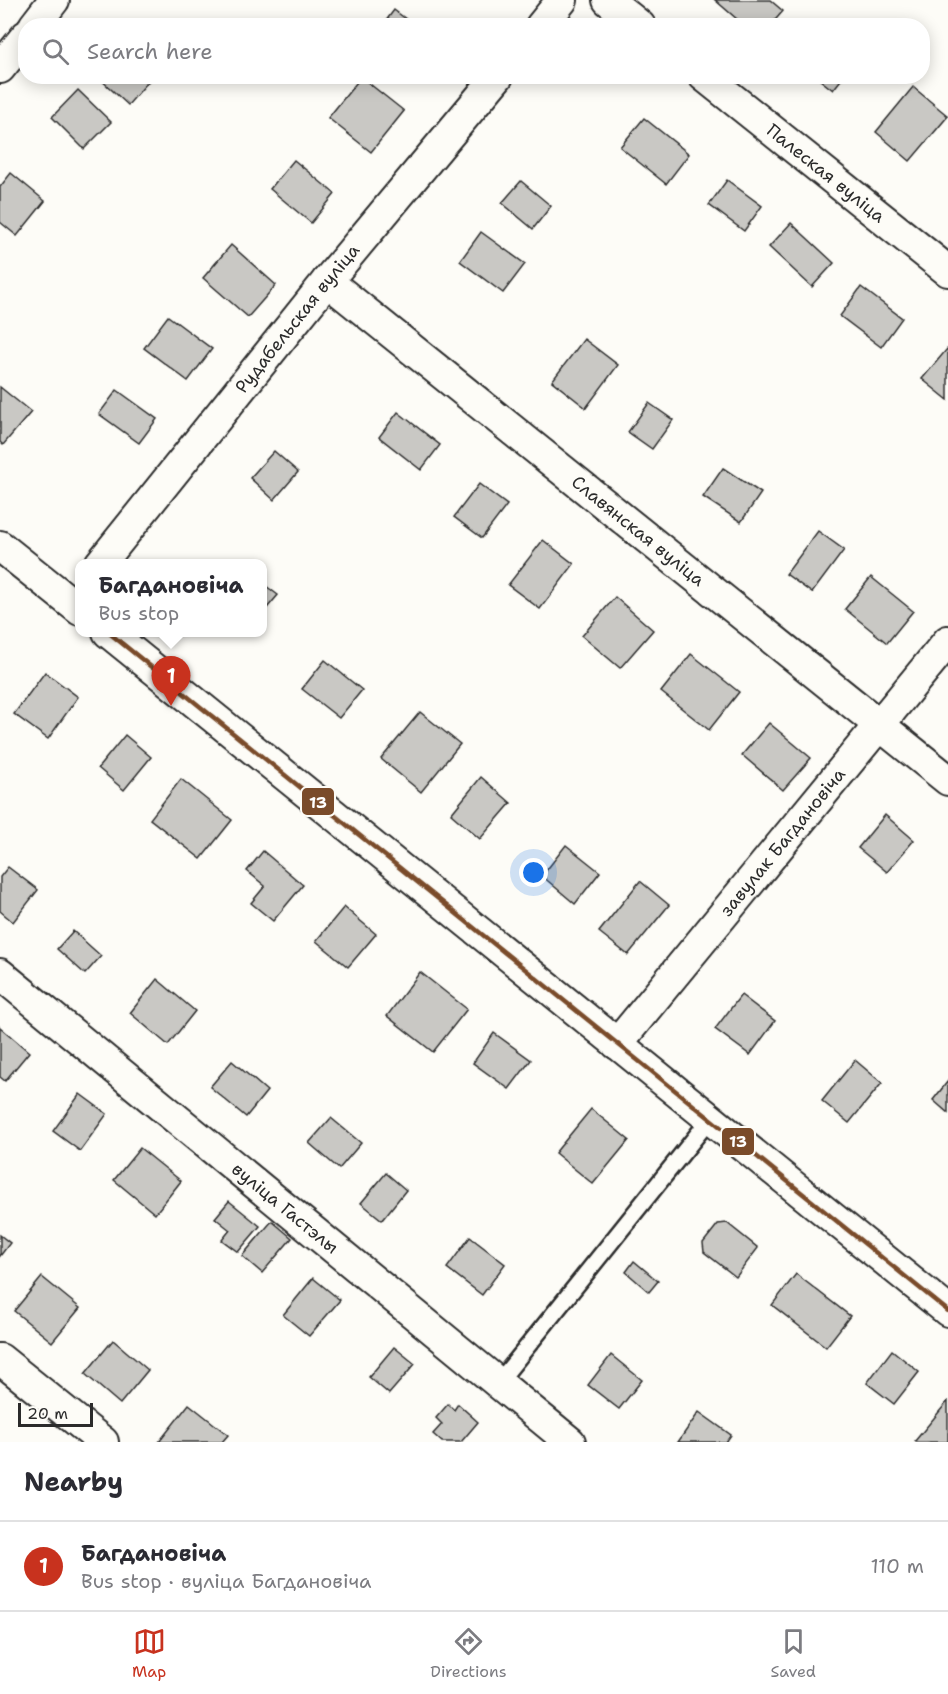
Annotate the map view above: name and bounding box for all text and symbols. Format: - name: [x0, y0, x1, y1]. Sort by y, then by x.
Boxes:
- search box: [18, 18, 930, 84]
- icon: search: [39, 35, 72, 68]
- text: Search here: [87, 37, 213, 66]
- street label: Палеская вуліца: [761, 119, 890, 228]
- street label: Рудабельская вуліца: [230, 239, 365, 398]
- street label: Славянская вуліца: [566, 470, 710, 592]
- popup: [75, 559, 267, 637]
- text: Багдановіча: [98, 571, 244, 600]
- text: Bus stop: [98, 600, 179, 626]
- pin: 1: [152, 656, 190, 706]
- street label: завулак Багдановіча: [715, 763, 851, 922]
- line badge: 13: [301, 787, 335, 816]
- text: 13: [309, 792, 327, 813]
- your location: [519, 858, 548, 887]
- line badge: 13: [721, 1127, 755, 1156]
- text: 13: [729, 1131, 747, 1152]
- street label: вуліца Гастэлы: [227, 1157, 344, 1259]
- scale bar: [18, 1400, 93, 1428]
- text: 20 m: [27, 1403, 68, 1424]
- text: Nearby: [24, 1464, 123, 1499]
- text: Багдановіча: [81, 1539, 226, 1568]
- text: 1: [39, 1553, 48, 1579]
- text: 110 m: [870, 1553, 924, 1579]
- text: Bus stop · вуліца Багдановіча: [81, 1568, 372, 1594]
- tab: Map: [132, 1625, 166, 1682]
- tab: Directions: [430, 1625, 507, 1682]
- tab: Saved: [771, 1625, 816, 1682]

